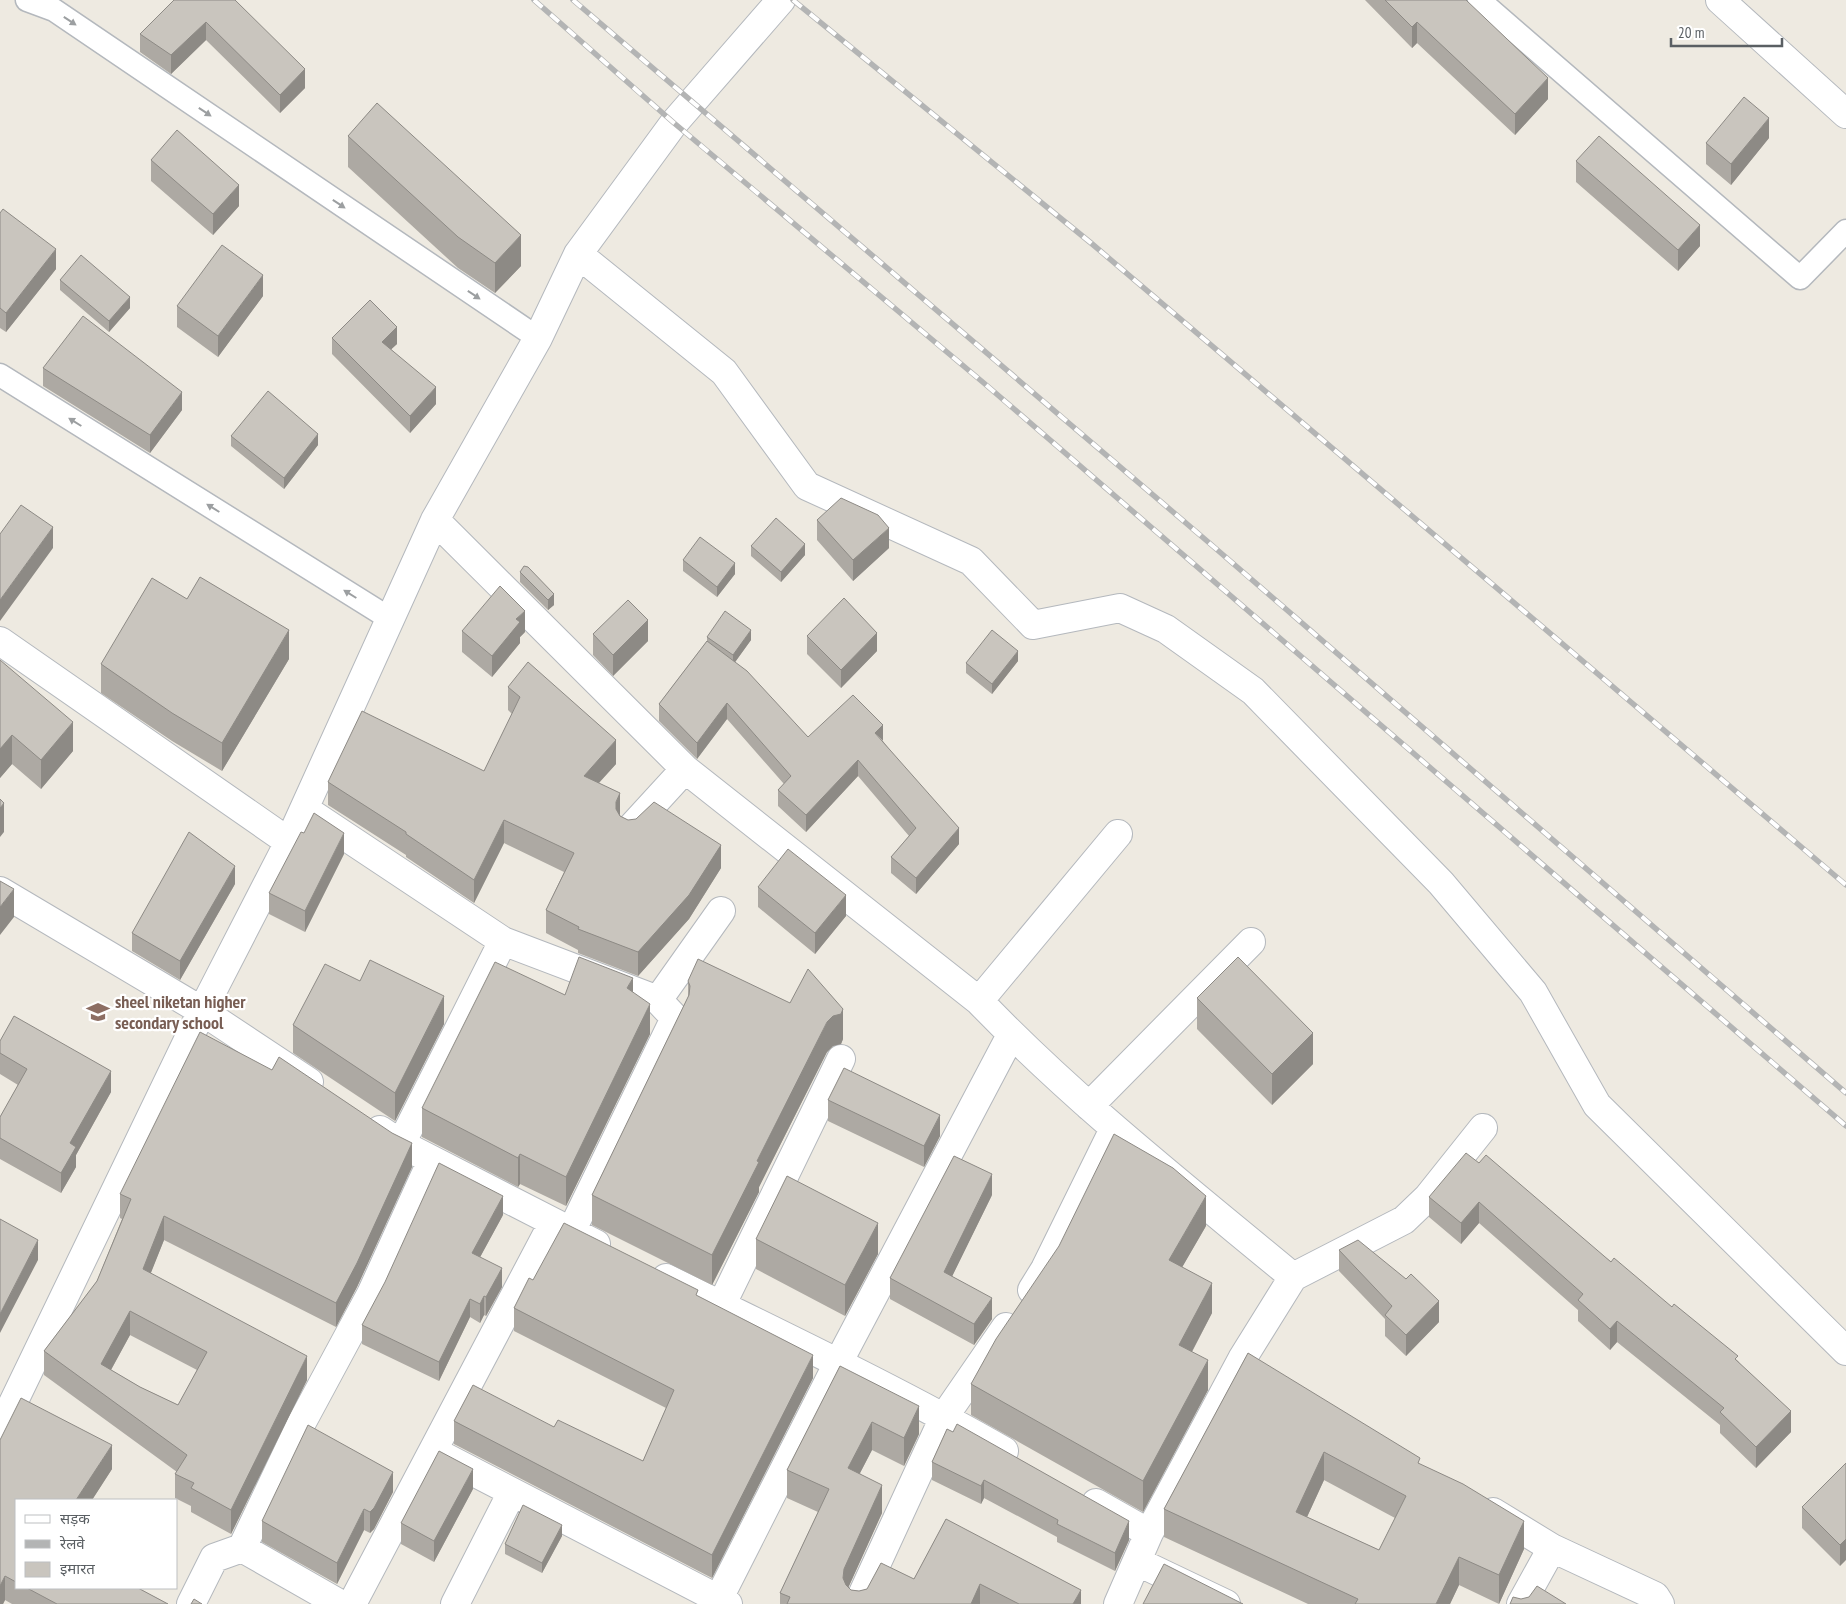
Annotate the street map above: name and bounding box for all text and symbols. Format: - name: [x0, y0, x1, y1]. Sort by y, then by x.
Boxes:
- scale bar: [1671, 15, 1782, 47]
- one-way arrow: [64, 16, 77, 26]
- text: 20 m: [1678, 23, 1704, 42]
- one-way arrow: [198, 108, 212, 117]
- one-way arrow: [333, 199, 346, 209]
- one-way arrow: [467, 290, 481, 300]
- one-way arrow: [68, 417, 81, 426]
- one-way arrow: [206, 503, 219, 513]
- one-way arrow: [344, 590, 357, 599]
- place label: sheel niketan higher secondary school: [115, 990, 246, 1034]
- school or university icon: sheel niketan higher secondary school: [85, 999, 111, 1025]
- legend: [15, 1499, 178, 1589]
- text: सड़क: [60, 1509, 90, 1528]
- text: रेलवे: [59, 1534, 85, 1553]
- text: इमारत: [60, 1559, 95, 1578]

